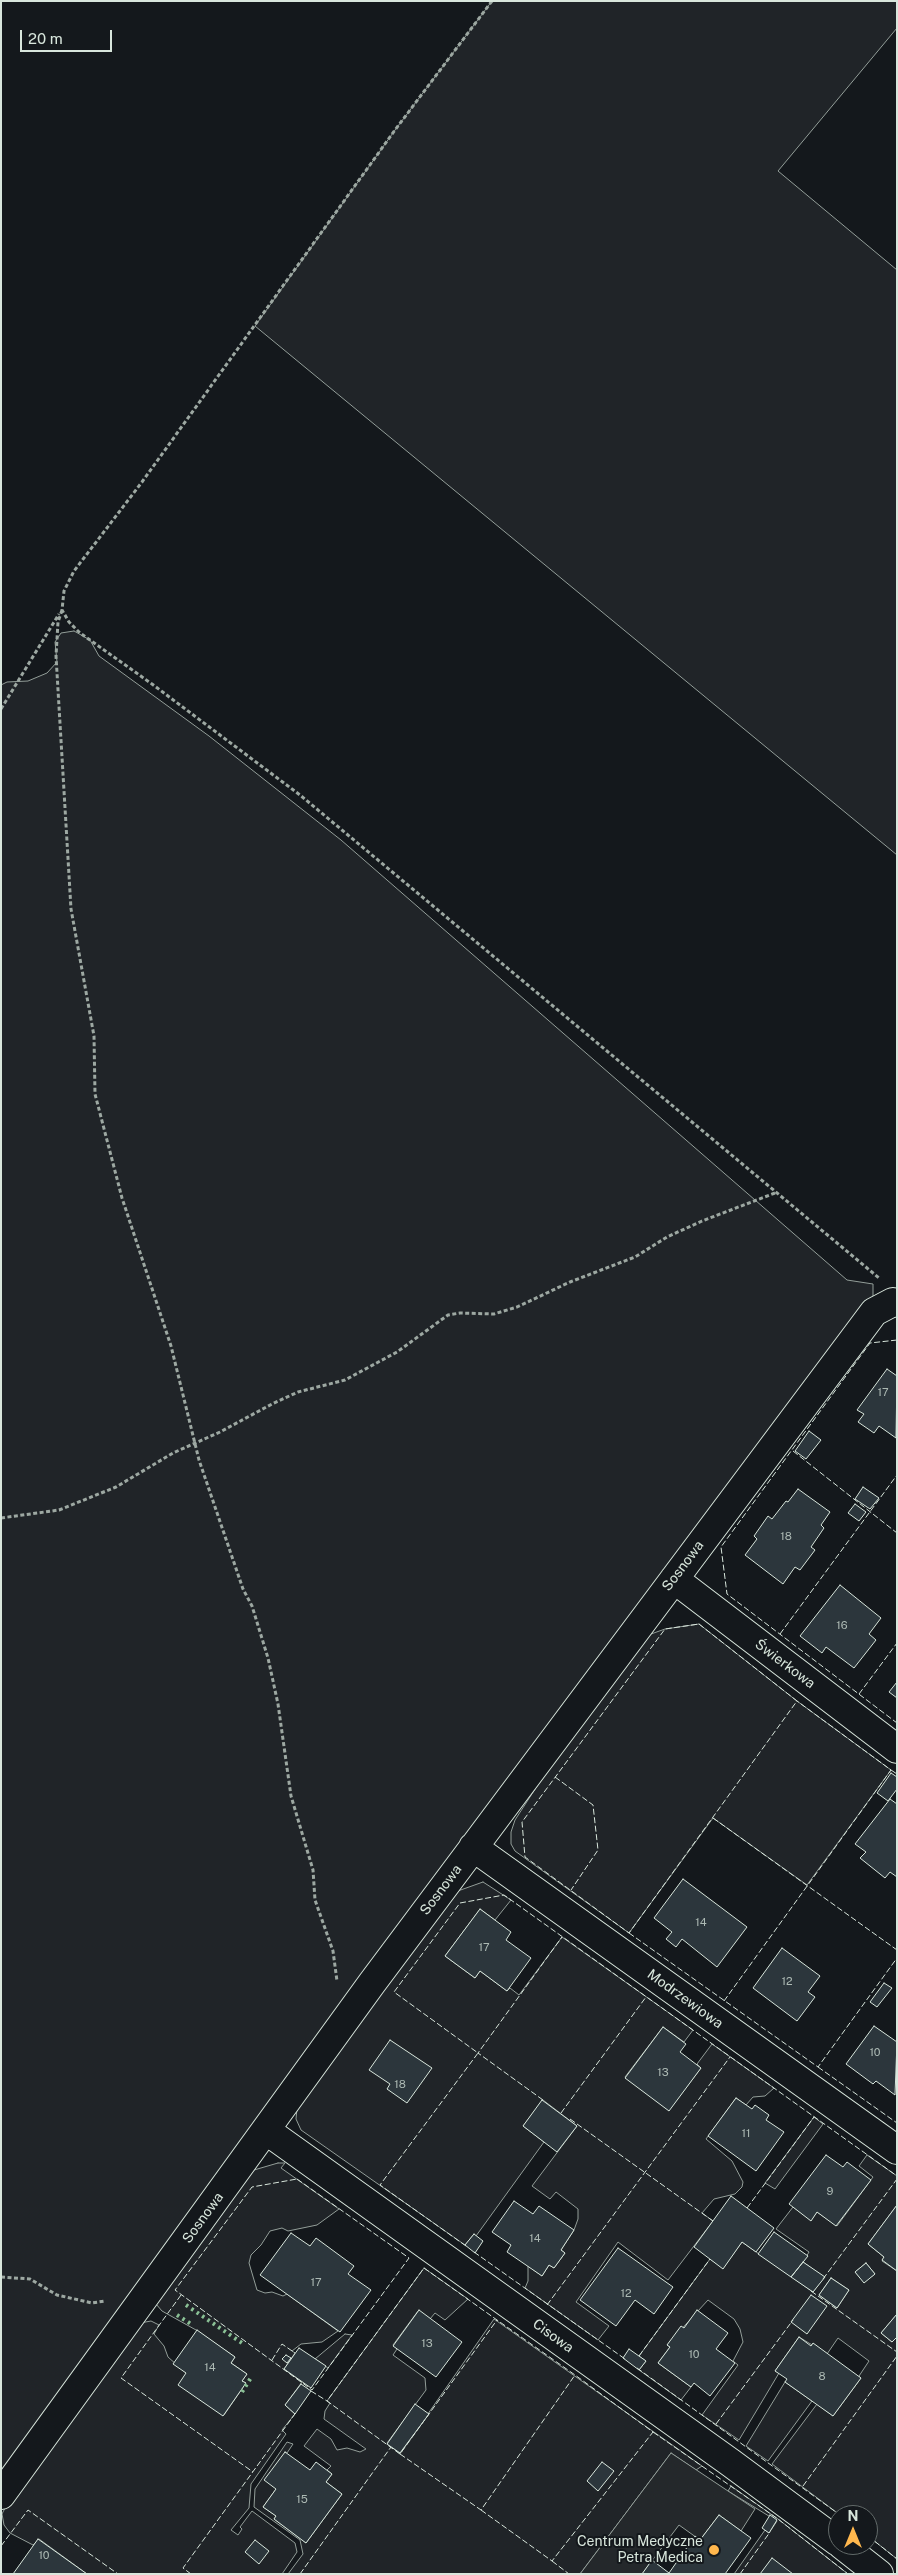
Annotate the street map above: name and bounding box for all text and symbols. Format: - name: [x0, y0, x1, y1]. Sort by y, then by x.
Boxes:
- scale bar: [22, 20, 115, 52]
- text: 20 m: [28, 30, 63, 47]
- house number: 17: [877, 1386, 889, 1400]
- house number: 18: [780, 1530, 792, 1544]
- street label: Sosnowa: [659, 1537, 707, 1595]
- house number: 16: [836, 1619, 848, 1633]
- street label: Świerkowa: [752, 1636, 818, 1692]
- street label: Sosnowa: [417, 1861, 465, 1919]
- house number: 14: [695, 1916, 707, 1930]
- house number: 17: [478, 1941, 490, 1955]
- street label: Modrzewiowa: [644, 1966, 726, 2032]
- house number: 12: [781, 1975, 793, 1989]
- house number: 10: [869, 2046, 881, 2060]
- house number: 13: [657, 2066, 669, 2080]
- house number: 18: [394, 2078, 406, 2092]
- house number: 11: [742, 2127, 750, 2141]
- house number: 9: [827, 2185, 833, 2199]
- street label: Sosnowa: [179, 2189, 227, 2247]
- house number: 14: [529, 2232, 541, 2246]
- house number: 17: [310, 2276, 322, 2290]
- house number: 12: [620, 2287, 632, 2301]
- street label: Cisowa: [529, 2316, 577, 2356]
- house number: 13: [421, 2337, 433, 2351]
- house number: 10: [688, 2348, 700, 2362]
- house number: 14: [204, 2361, 216, 2375]
- house number: 8: [818, 2370, 826, 2384]
- house number: 15: [296, 2493, 308, 2507]
- north arrow: [828, 2505, 878, 2555]
- text: N: [848, 2508, 858, 2524]
- place label: Centrum Medyczne Petra Medica: [577, 2534, 703, 2566]
- marker: Centrum Medyczne Petra Medica: [707, 2543, 721, 2557]
- house number: 10: [38, 2549, 50, 2563]

